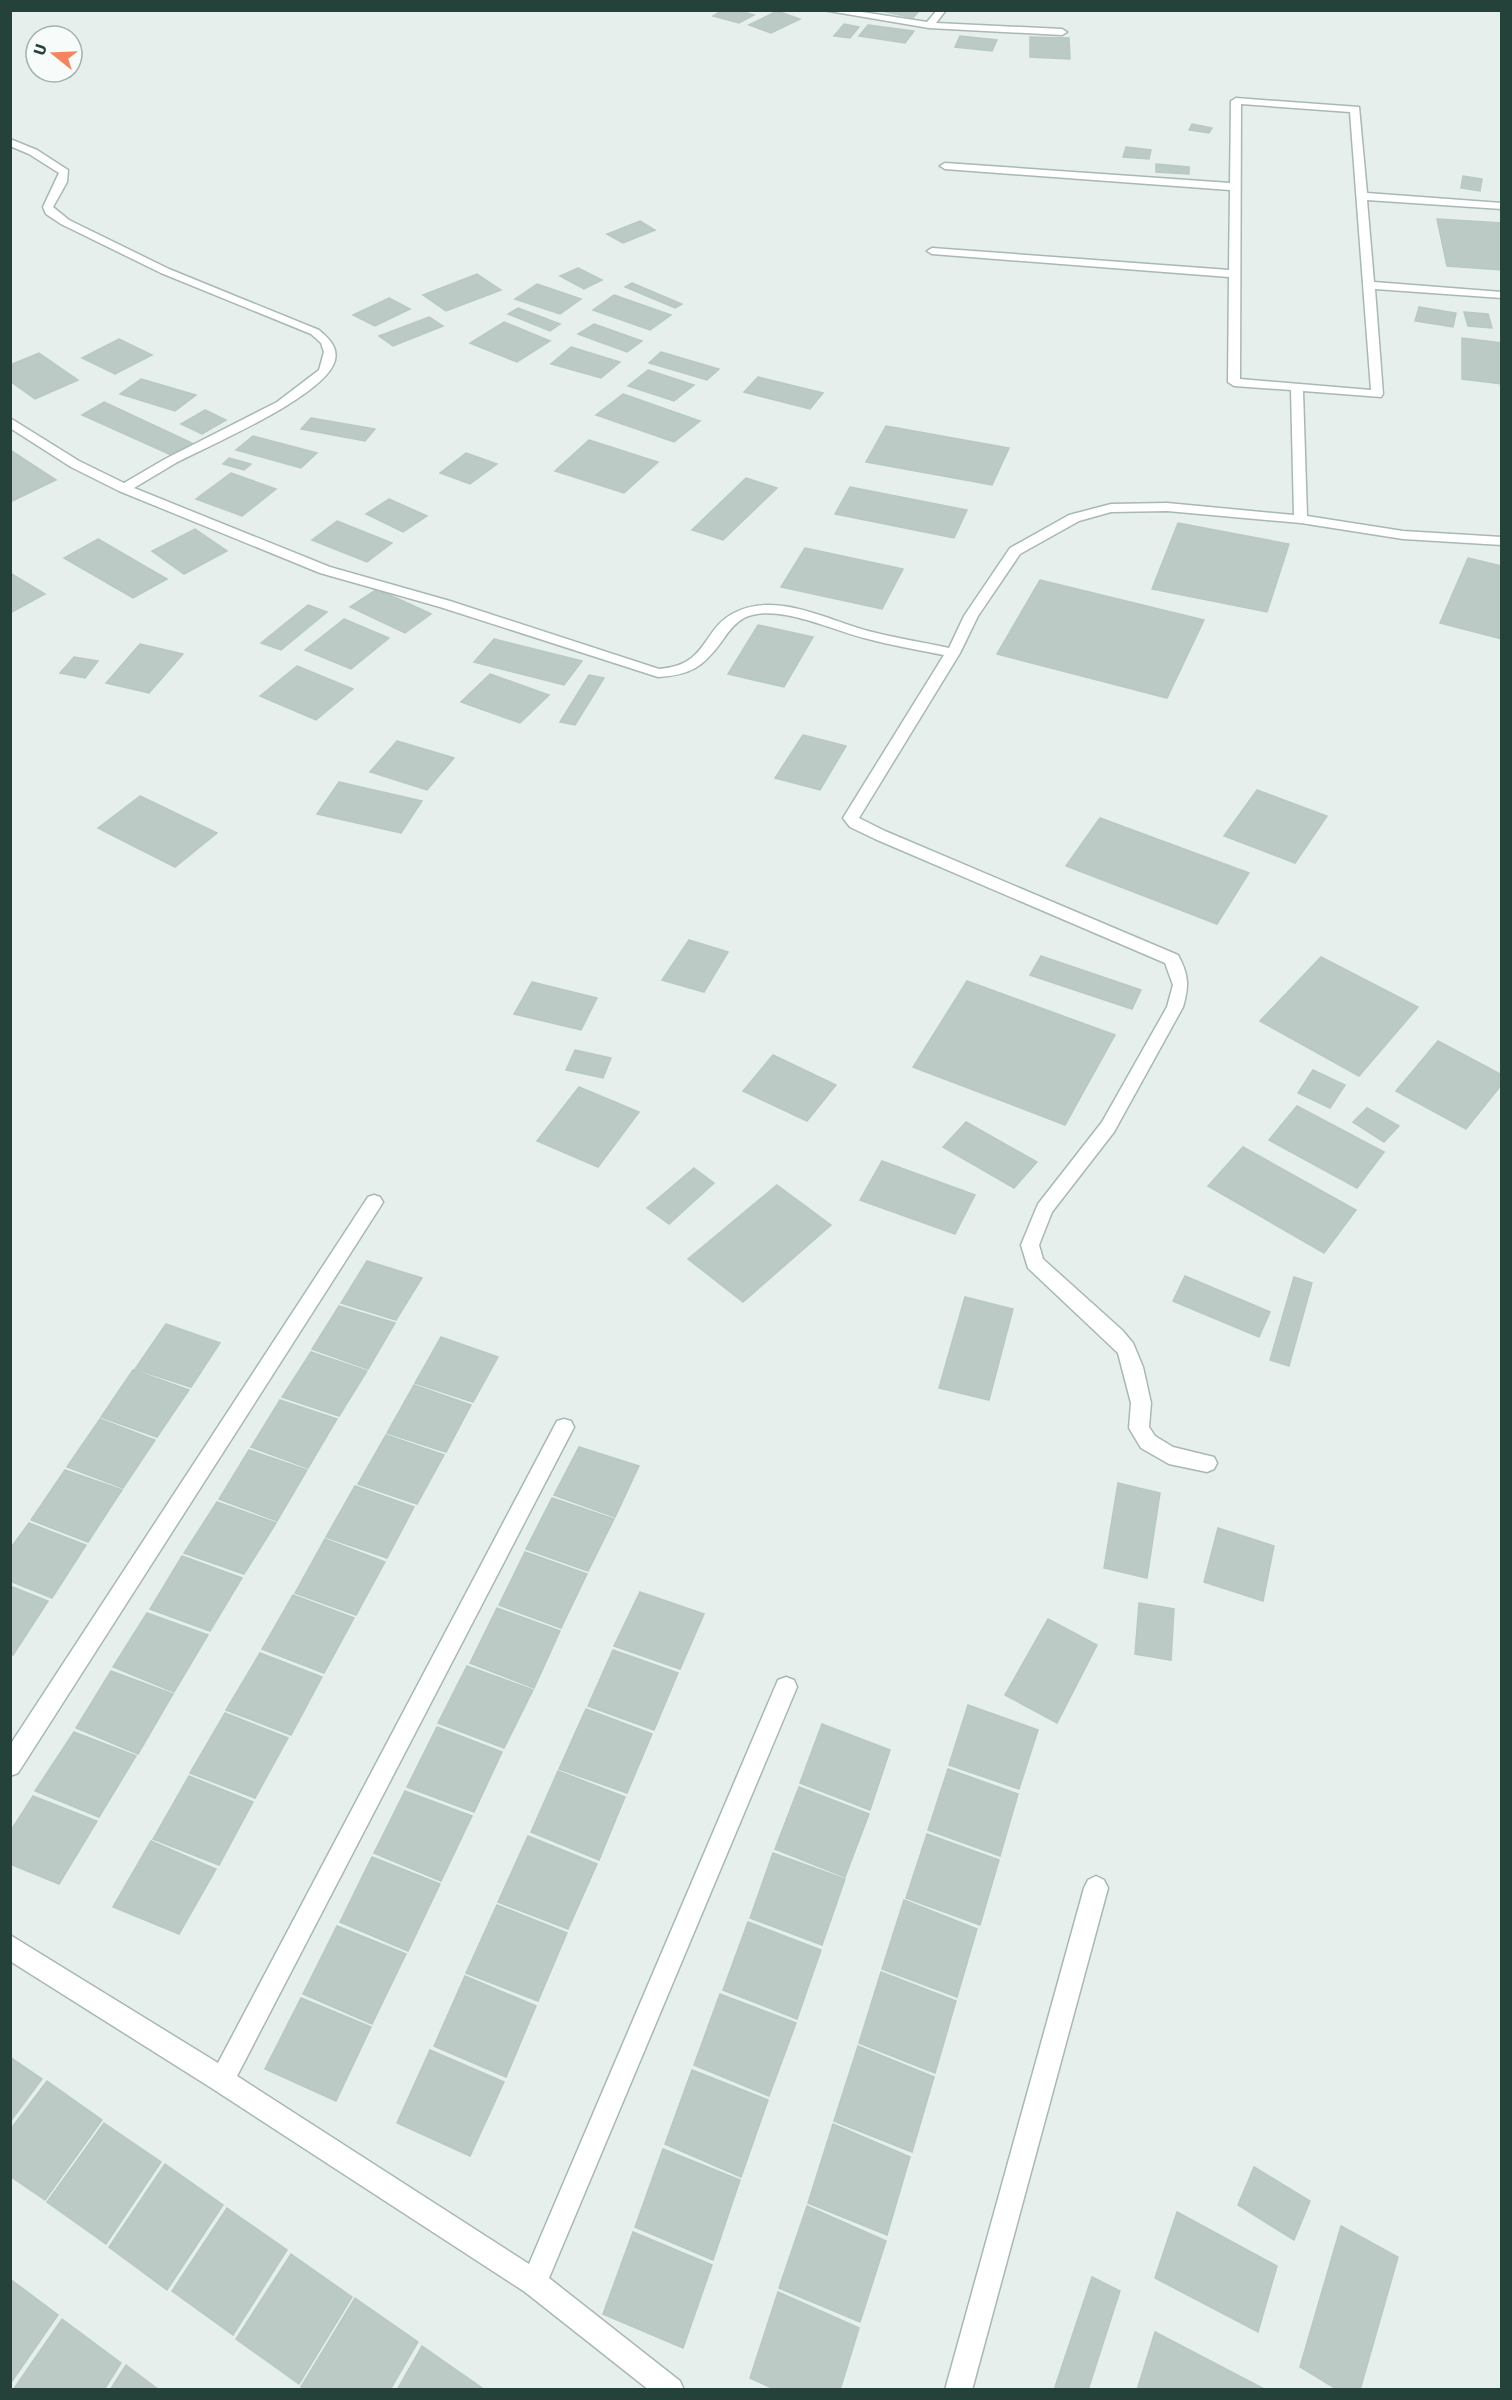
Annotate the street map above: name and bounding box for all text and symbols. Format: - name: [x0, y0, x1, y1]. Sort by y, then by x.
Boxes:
- north arrow: [24, 24, 84, 84]
- text: U: [30, 42, 51, 57]

